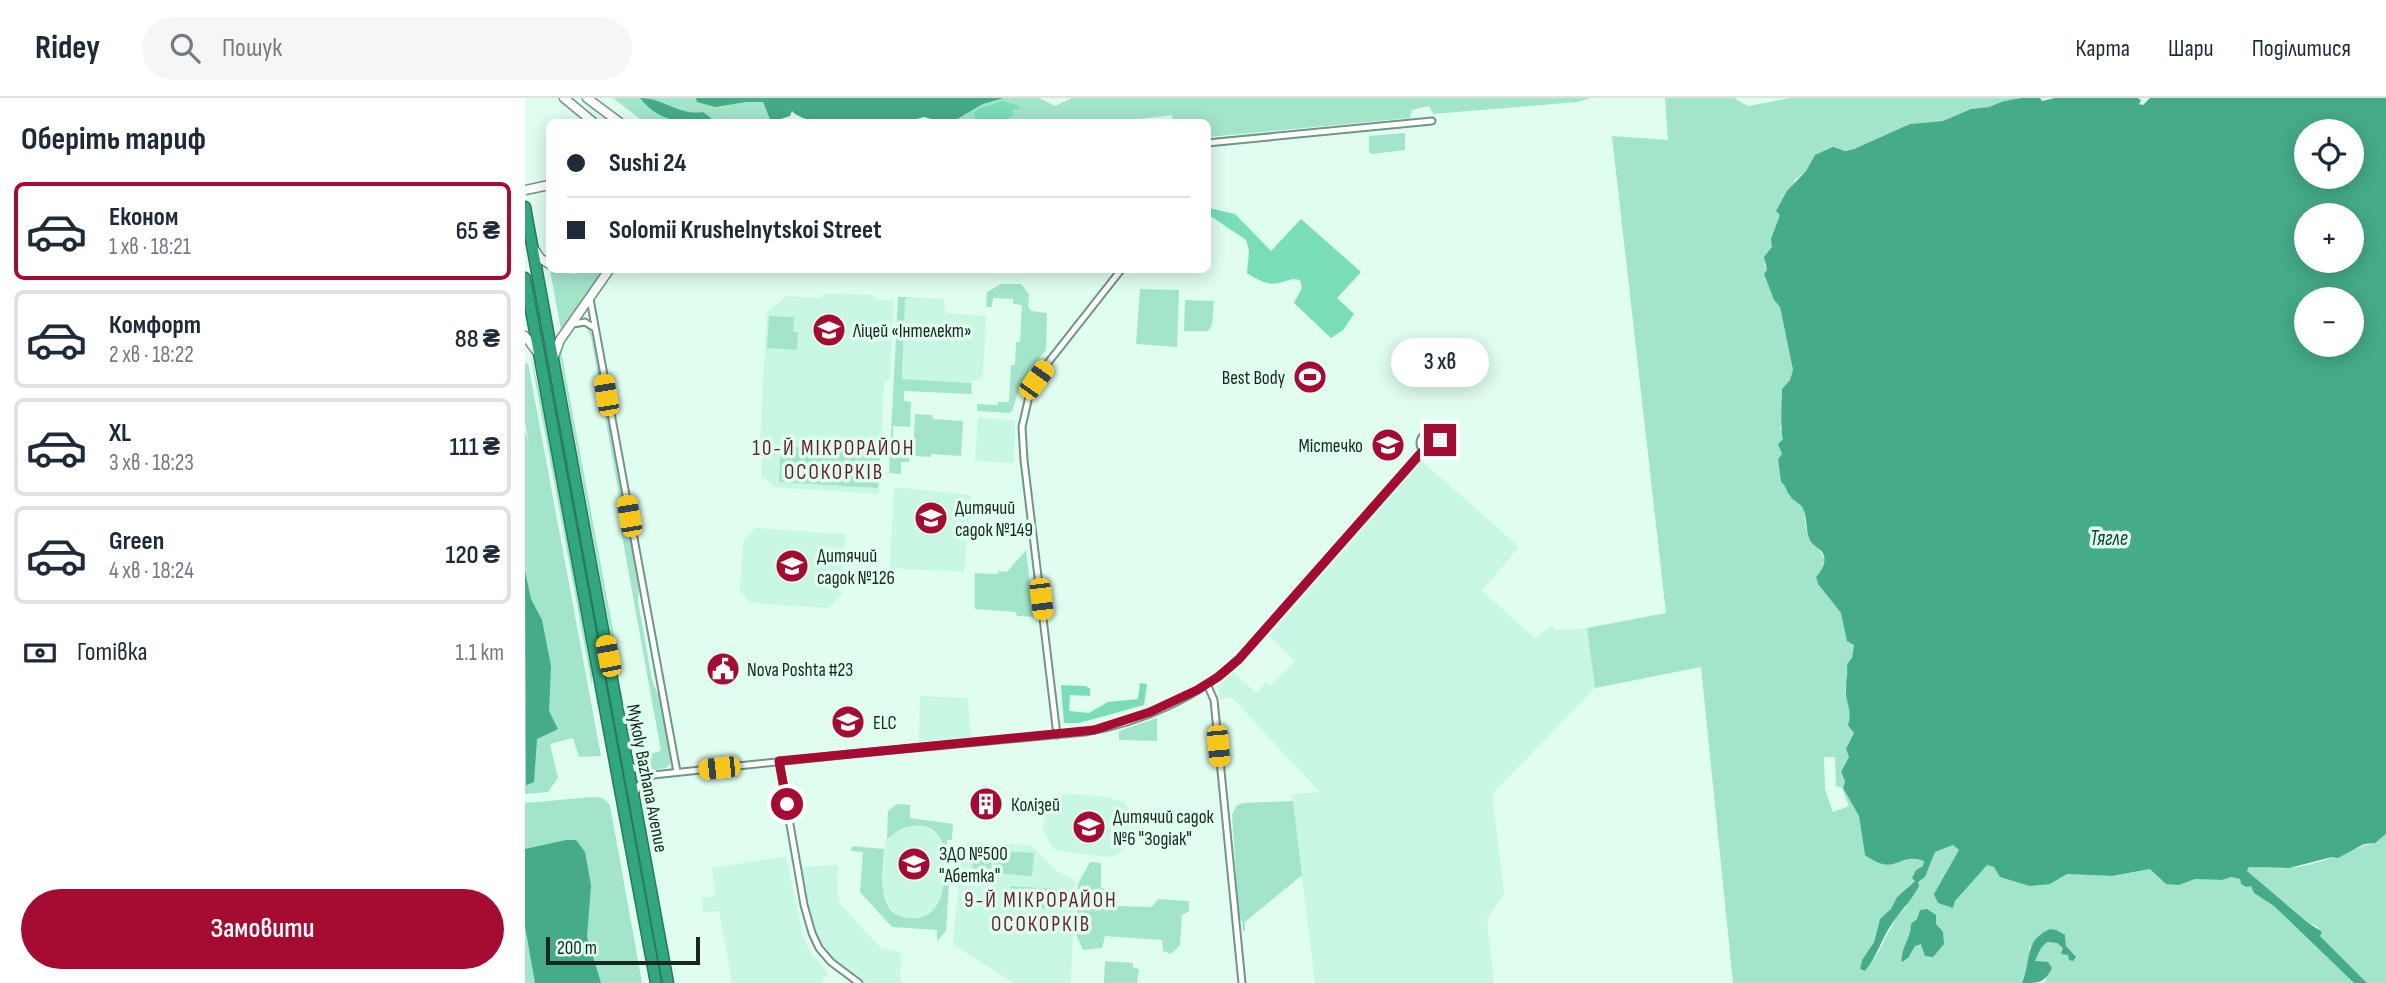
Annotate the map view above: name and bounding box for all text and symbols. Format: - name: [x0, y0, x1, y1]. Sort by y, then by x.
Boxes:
- search box: [142, 17, 632, 80]
- text: Ridey: [35, 28, 100, 68]
- icon: search: [166, 29, 204, 67]
- text: Пошук: [222, 33, 282, 64]
- text: Карта: [2075, 34, 2130, 63]
- text: Шари: [2168, 34, 2214, 63]
- text: Поділитися: [2252, 34, 2351, 63]
- map controls: [2294, 119, 2364, 357]
- button: locate: [2294, 119, 2364, 189]
- text: Оберіть тариф: [21, 120, 206, 159]
- text: Sushi 24: [609, 148, 686, 179]
- icon: car: [25, 200, 88, 263]
- text: Економ: [109, 202, 178, 233]
- button: +: [2294, 203, 2364, 273]
- text: Solomii Krushelnytskoi Street: [609, 215, 882, 246]
- text: 65 ₴: [456, 216, 500, 247]
- text: 1 хв · 18:21: [109, 233, 191, 261]
- button: −: [2294, 287, 2364, 357]
- icon: car: [25, 308, 88, 371]
- text: Комфорт: [109, 310, 201, 341]
- school or university icon: Ліцей «Інтелект»: [810, 311, 848, 349]
- place label: Ліцей «Інтелект»: [852, 320, 972, 343]
- text: 88 ₴: [455, 324, 500, 355]
- callout: 3 хв: [1391, 338, 1489, 388]
- text: 2 хв · 18:22: [109, 341, 194, 369]
- text: 3 хв: [1424, 348, 1456, 376]
- car: [1016, 357, 1057, 403]
- sports icon: Best Body: [1291, 358, 1329, 396]
- place label: Best Body: [1222, 367, 1286, 390]
- car: [593, 372, 620, 418]
- icon: car: [25, 416, 88, 479]
- text: XL: [109, 418, 131, 449]
- route end: [1424, 424, 1456, 456]
- school or university icon: Містечко: [1369, 426, 1407, 464]
- text: 111 ₴: [449, 432, 500, 463]
- place label: Містечко: [1298, 435, 1363, 458]
- district label: 10-Й МІКРОРАЙОН ОСОКОРКІВ: [753, 436, 915, 485]
- text: 3 хв · 18:23: [109, 449, 194, 477]
- car: [616, 493, 643, 539]
- place label: Дитячий садок №149: [955, 497, 1033, 542]
- school or university icon: Дитячий садок №149: [912, 499, 950, 537]
- icon: car: [25, 524, 88, 587]
- text: Green: [109, 526, 164, 557]
- water label: Тягле: [2090, 526, 2128, 551]
- text: 120 ₴: [445, 540, 500, 571]
- place label: Дитячий садок №126: [817, 545, 895, 590]
- school or university icon: Дитячий садок №126: [773, 547, 811, 585]
- text: 4 хв · 18:24: [109, 557, 194, 585]
- car: [1029, 577, 1054, 621]
- car: [594, 633, 623, 679]
- icon: cash: [21, 634, 59, 672]
- text: Готівка: [77, 637, 148, 668]
- text: 1.1 km: [455, 639, 504, 667]
- public building icon: Nova Poshta #23: [704, 650, 742, 688]
- place label: Nova Poshta #23: [747, 659, 853, 682]
- street label: Mykoly Bazhana Avenue: [621, 702, 672, 854]
- school or university icon: ELC: [829, 703, 867, 741]
- place label: ELC: [873, 712, 897, 735]
- car: [1206, 724, 1231, 768]
- car: [698, 755, 741, 781]
- building icon: Колізей: [967, 785, 1005, 823]
- route start: [771, 788, 803, 820]
- place label: Колізей: [1011, 794, 1060, 817]
- place label: Дитячий садок №6 "Зодіак": [1113, 806, 1215, 851]
- school or university icon: Дитячий садок №6 "Зодіак": [1070, 808, 1108, 846]
- place label: ЗДО №500 "Абетка": [939, 843, 1008, 888]
- school or university icon: ЗДО №500 "Абетка": [895, 845, 933, 883]
- district label: 9-Й МІКРОРАЙОН ОСОКОРКІВ: [964, 888, 1118, 937]
- button: Замовити: [21, 889, 504, 969]
- scale bar: [546, 934, 700, 966]
- text: 200 m: [557, 937, 597, 960]

